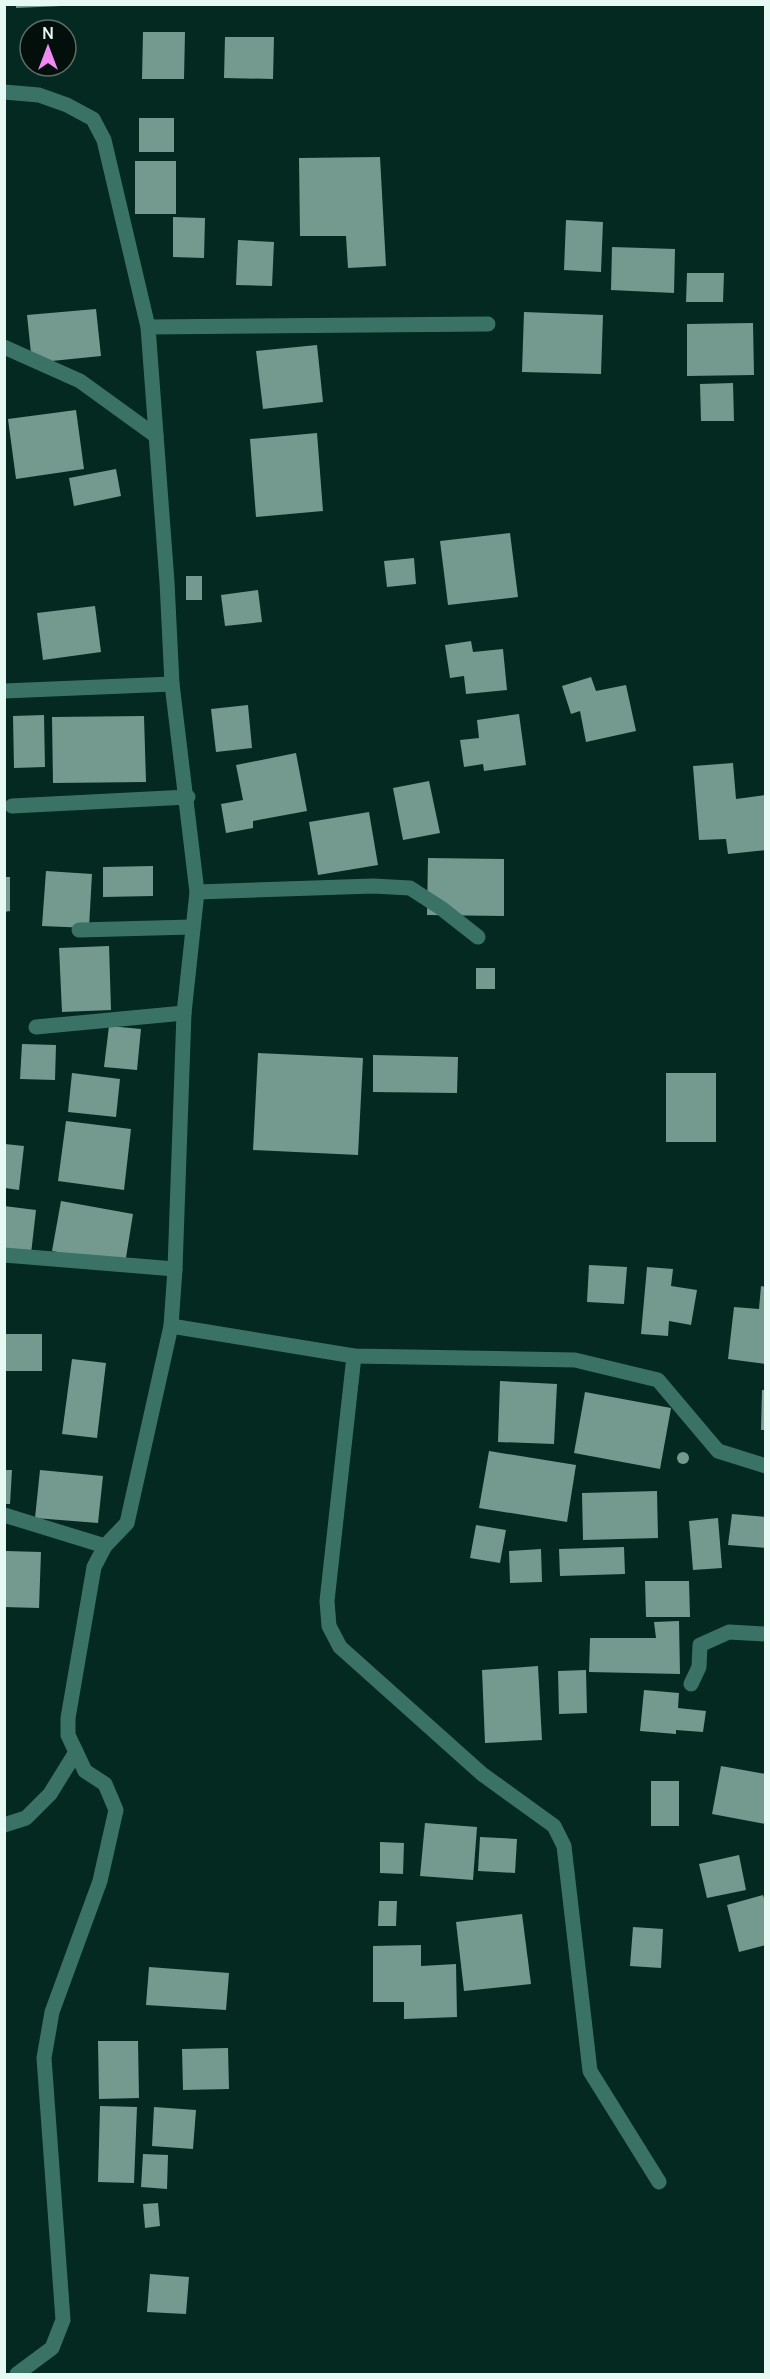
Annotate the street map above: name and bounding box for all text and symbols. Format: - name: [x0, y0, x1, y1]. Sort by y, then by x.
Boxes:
- north arrow: [18, 18, 78, 78]
- text: N: [42, 22, 54, 44]

